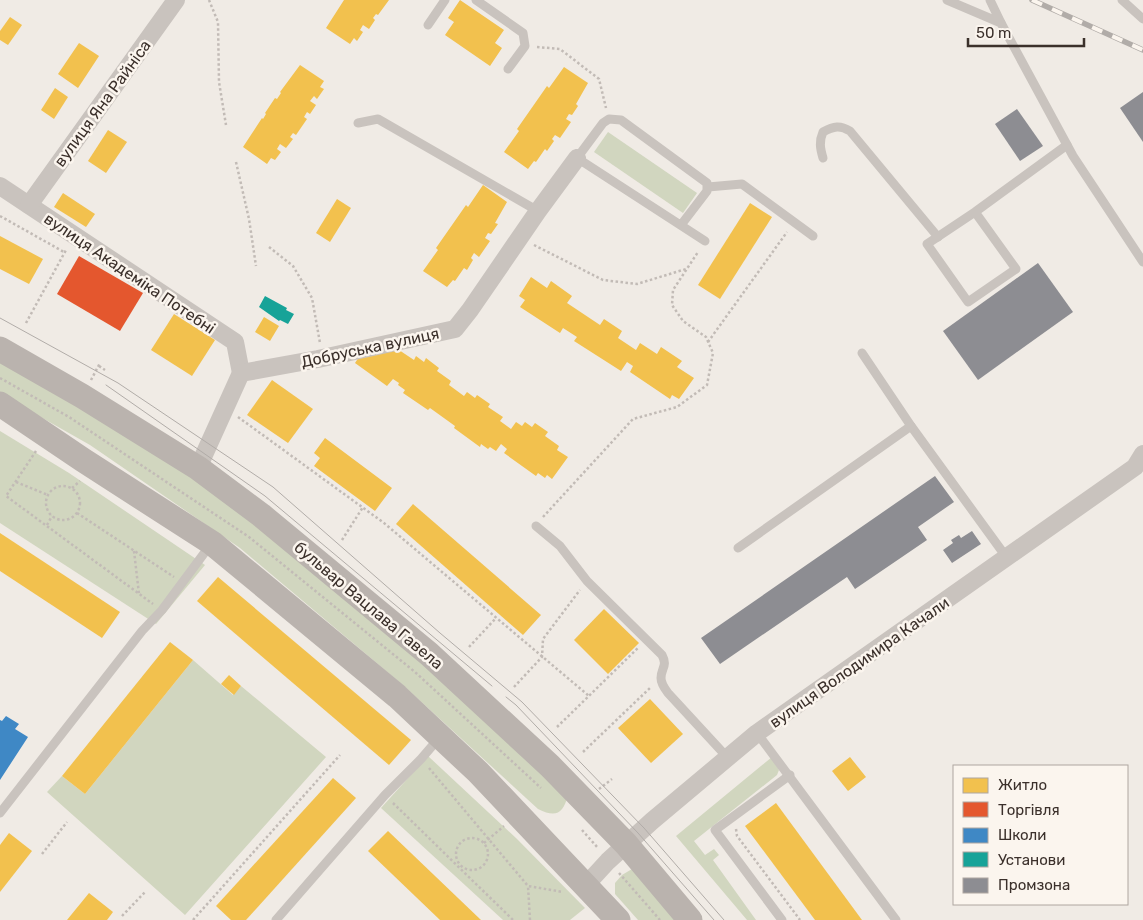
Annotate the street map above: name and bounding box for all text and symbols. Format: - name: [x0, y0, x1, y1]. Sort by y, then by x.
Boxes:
- scale bar: [968, 15, 1084, 47]
- text: 50 m: [976, 24, 1011, 42]
- street label: вулиця Яна Райніса: [50, 36, 155, 170]
- street label: вулиця Академіка Потебні: [41, 209, 219, 338]
- street label: Добруська вулиця: [299, 324, 441, 371]
- street label: бульвар Вацлава Гавела: [290, 538, 447, 673]
- street label: вулиця Володимира Качали: [766, 593, 953, 732]
- legend: [953, 765, 1128, 905]
- text: Житло: [998, 776, 1047, 794]
- text: Торгівля: [998, 801, 1060, 819]
- text: Школи: [998, 826, 1046, 844]
- text: Установи: [998, 851, 1065, 869]
- text: Промзона: [998, 876, 1070, 894]

